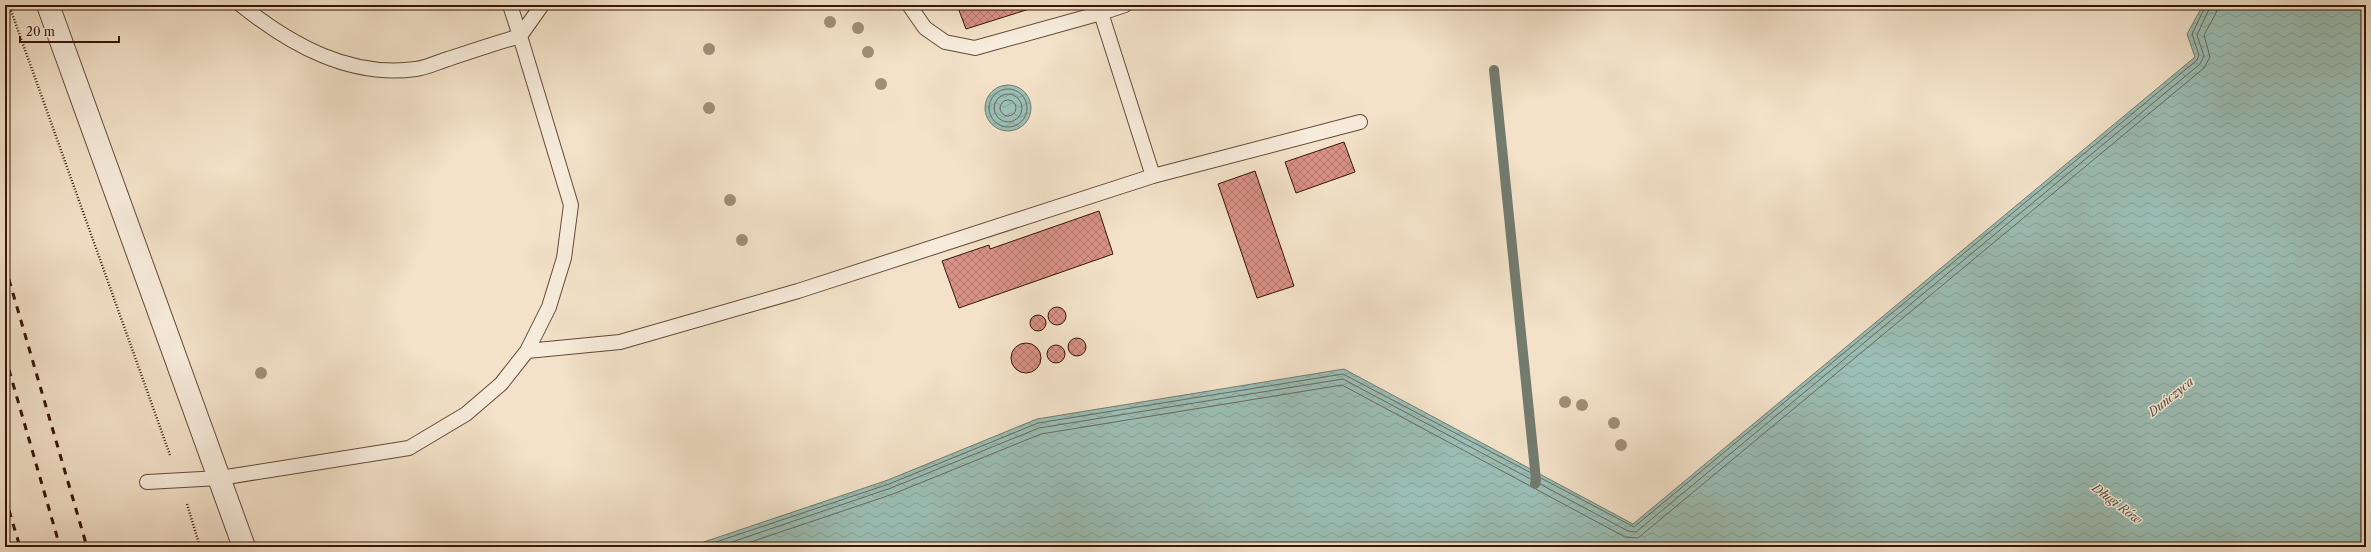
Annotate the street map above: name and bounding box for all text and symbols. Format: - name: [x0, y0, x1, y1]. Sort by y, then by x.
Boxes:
- scale bar: [20, 18, 119, 44]
- text: 20 m: [26, 24, 55, 39]
- water label: Duńczyca: [2144, 374, 2196, 420]
- water label: Długi Rów: [2089, 479, 2145, 527]

